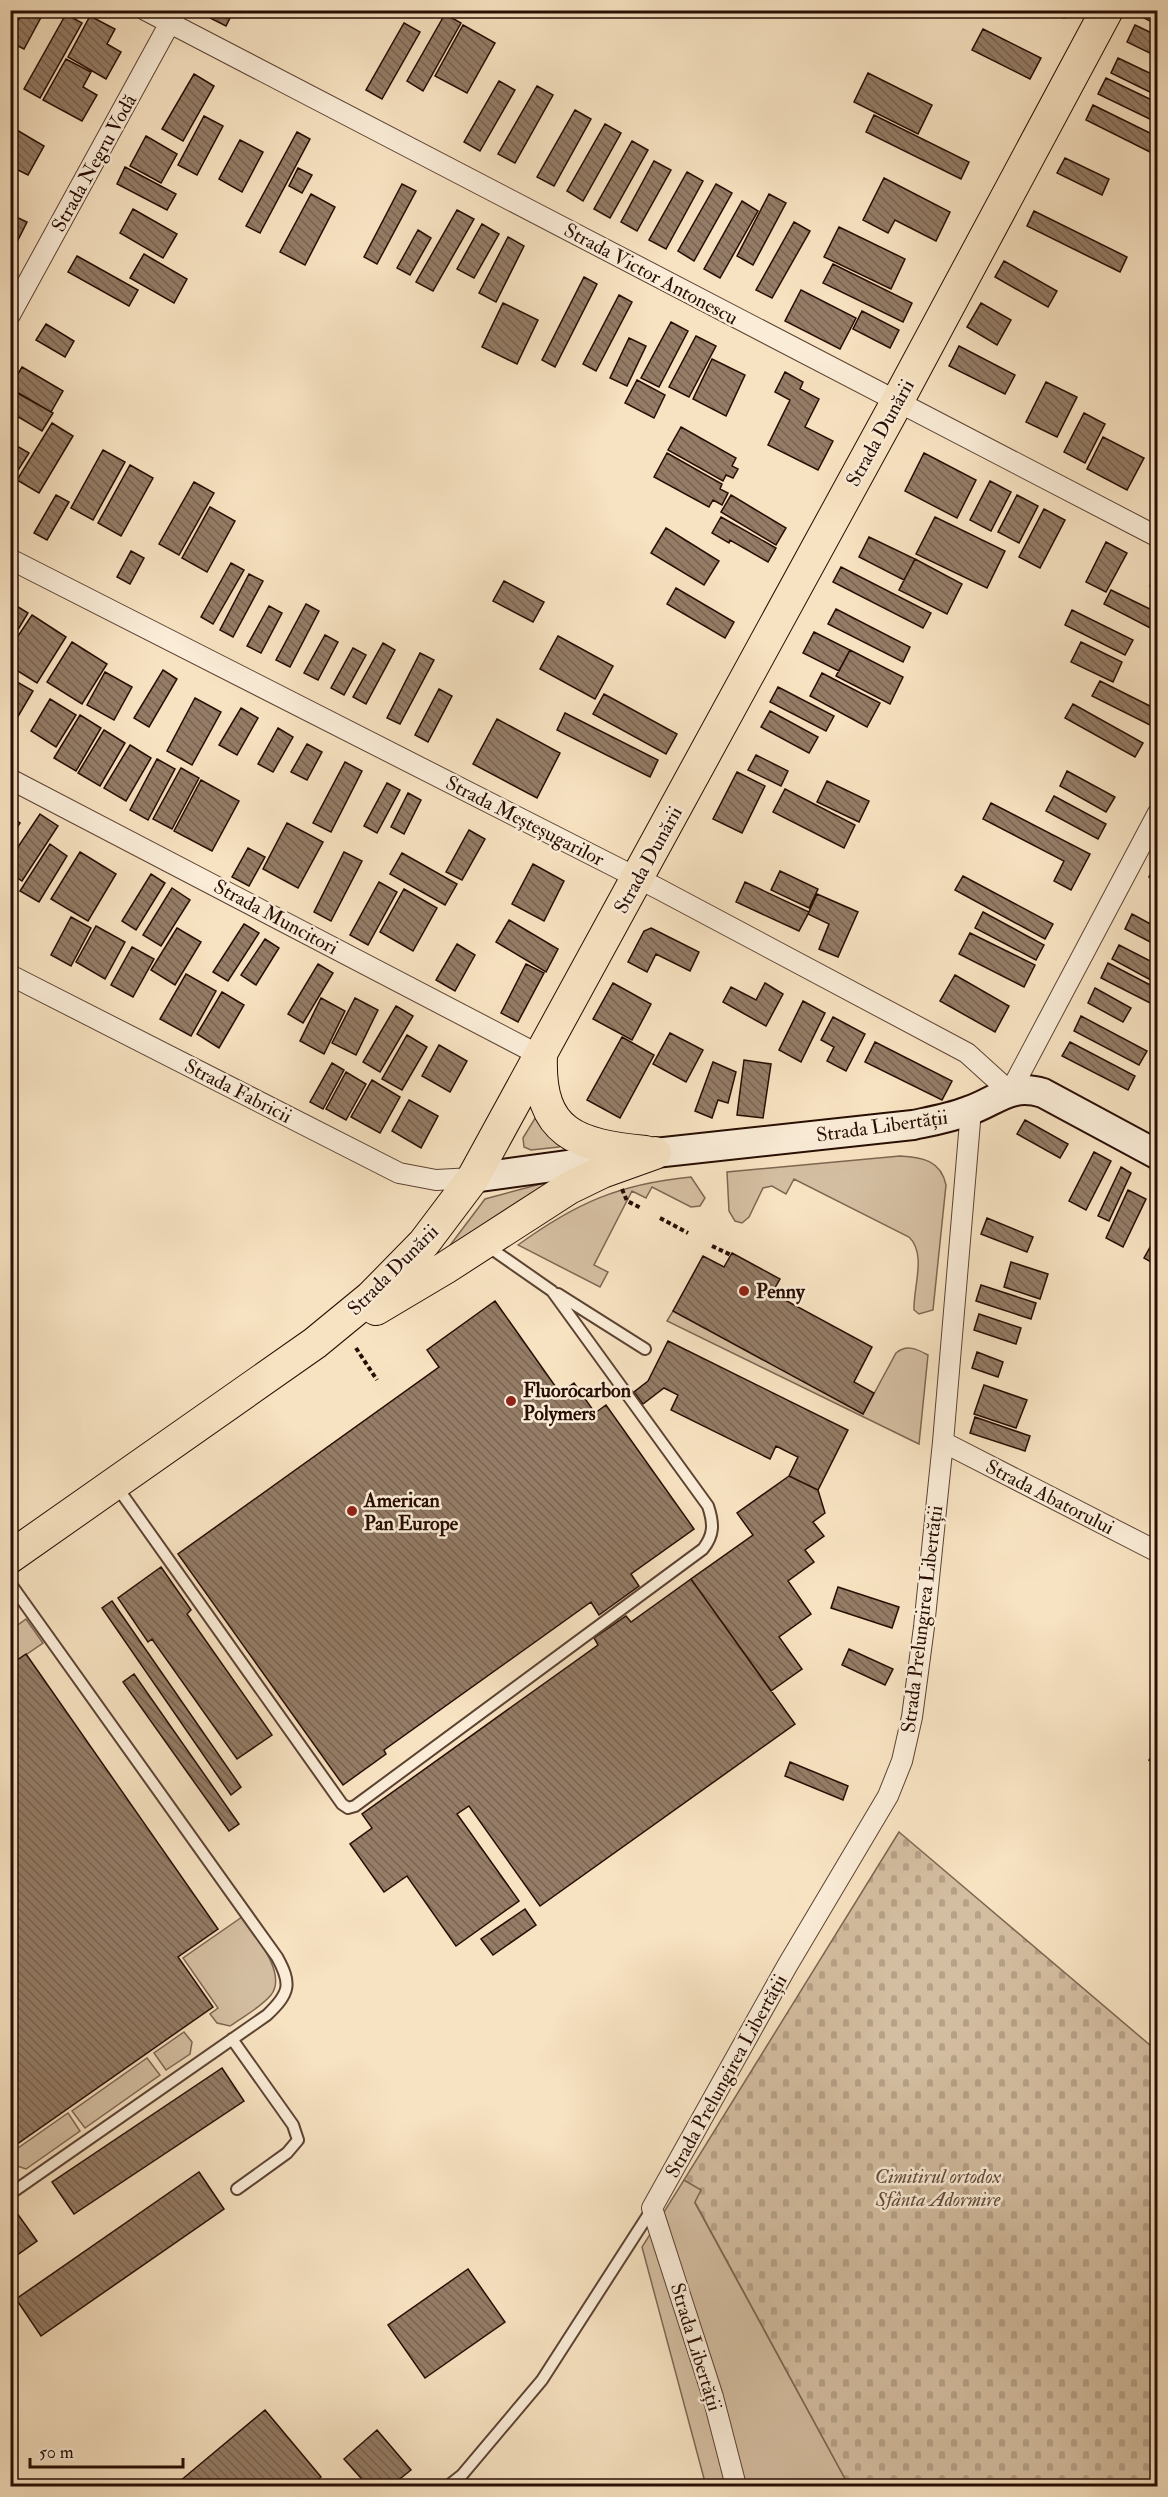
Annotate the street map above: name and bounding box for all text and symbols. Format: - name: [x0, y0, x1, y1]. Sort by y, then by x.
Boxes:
- street label: Strada Negru Vodă: [46, 89, 142, 236]
- street label: Strada Victor Antonescu: [560, 218, 742, 330]
- street label: Strada Dunării: [840, 375, 920, 491]
- street label: Strada Meșteșugarilor: [441, 770, 609, 872]
- street label: Strada Dunării: [608, 802, 688, 918]
- street label: Strada Muncitori: [210, 874, 342, 960]
- street label: Strada Fabricii: [180, 1053, 296, 1129]
- street label: Strada Libertății: [815, 1104, 949, 1148]
- street label: Strada Dunării: [342, 1219, 444, 1321]
- place label: Penny: [756, 1279, 806, 1305]
- marker: Penny: [737, 1284, 751, 1298]
- place label: Fluorocarbon Polymers: [523, 1378, 632, 1427]
- marker: Fluorocarbon Polymers: [504, 1394, 518, 1408]
- street label: Strada Abatorului: [982, 1454, 1118, 1540]
- place label: American Pan Europe: [363, 1488, 459, 1537]
- marker: American Pan Europe: [345, 1504, 359, 1518]
- street label: Strada Prelungirea Libertății: [896, 1504, 948, 1734]
- street label: Strada Prelungirea Libertății: [660, 1970, 792, 2182]
- park label: Cimitirul ortodox Sfânta Adormire: [875, 2164, 1002, 2212]
- street label: Strada Libertății: [665, 2280, 727, 2414]
- scale bar: [30, 2431, 183, 2469]
- text: 50 m: [39, 2441, 74, 2464]

